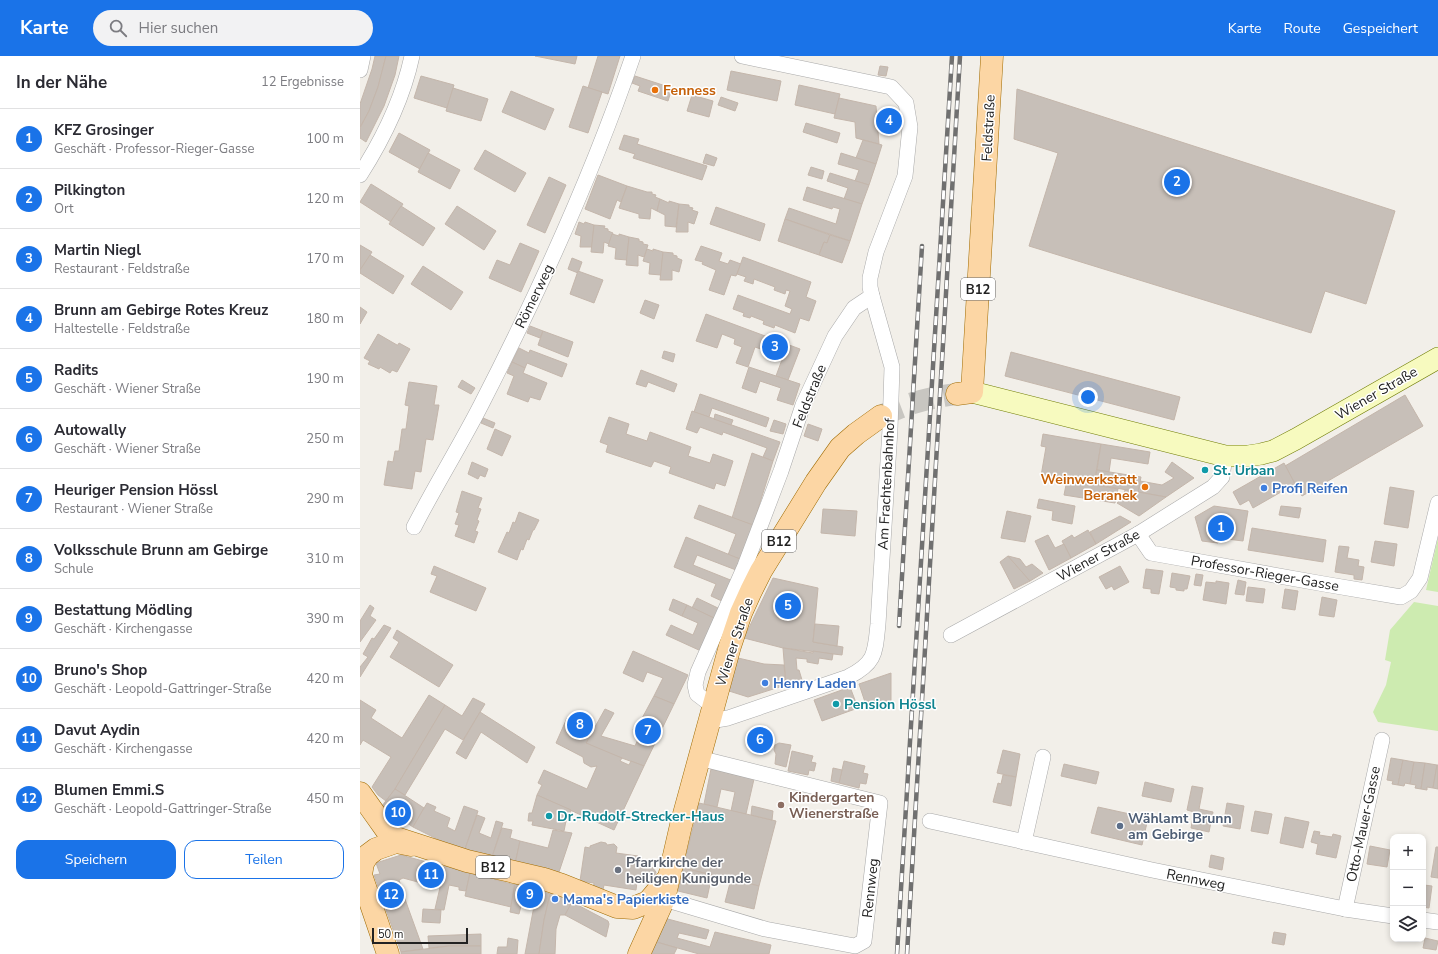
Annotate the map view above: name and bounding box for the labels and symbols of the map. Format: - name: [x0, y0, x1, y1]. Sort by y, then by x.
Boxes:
- place label: Fenness: [663, 81, 716, 100]
- marker: Fenness: [650, 85, 660, 95]
- street label: Feldstraße: [977, 94, 1000, 162]
- pin: 4: [876, 106, 902, 136]
- pin: 2: [1164, 167, 1190, 197]
- street label: Römerweg: [511, 261, 558, 331]
- road number: B12: [961, 278, 995, 300]
- pin: 3: [762, 332, 788, 362]
- street label: Feldstraße: [788, 362, 831, 431]
- street label: Wiener Straße: [1332, 362, 1421, 425]
- your location: [1078, 387, 1098, 407]
- street label: Am Frachtenbahnhof: [874, 417, 899, 551]
- place label: St. Urban: [1213, 461, 1275, 480]
- marker: St. Urban: [1200, 465, 1210, 475]
- place label: Weinwerkstatt Beranek: [1041, 470, 1138, 505]
- place label: Profi Reifen: [1272, 479, 1348, 498]
- marker: Weinwerkstatt Beranek: [1140, 482, 1150, 492]
- marker: Profi Reifen: [1259, 483, 1269, 493]
- pin: 1: [1208, 513, 1234, 543]
- street label: Wiener Straße: [1053, 525, 1143, 586]
- road number: B12: [762, 530, 796, 552]
- street label: Professor-Rieger-Gasse: [1189, 551, 1340, 596]
- pin: 5: [775, 591, 801, 621]
- street label: Wiener Straße: [711, 595, 758, 689]
- place label: Henry Laden: [773, 674, 856, 693]
- marker: Henry Laden: [760, 678, 770, 688]
- place label: Pension Hössl: [844, 695, 937, 714]
- marker: Pension Hössl: [831, 699, 841, 709]
- pin: 8: [567, 710, 593, 740]
- pin: 7: [635, 716, 661, 746]
- pin: 6: [747, 725, 773, 755]
- street label: Otto-Mauer-Gasse: [1342, 764, 1385, 884]
- place label: Kindergarten Wienerstraße: [789, 788, 879, 823]
- pin: 10: [385, 798, 411, 828]
- marker: Kindergarten Wienerstraße: [776, 800, 786, 810]
- place label: Dr.-Rudolf-Strecker-Haus: [557, 807, 725, 826]
- place label: Wählamt Brunn am Gebirge: [1128, 809, 1232, 844]
- marker: Dr.-Rudolf-Strecker-Haus: [544, 811, 554, 821]
- marker: Wählamt Brunn am Gebirge: [1115, 821, 1125, 831]
- place label: Pfarrkirche der heiligen Kunigunde: [626, 853, 752, 888]
- road number: B12: [476, 856, 510, 878]
- street label: Rennweg: [858, 857, 883, 919]
- pin: 11: [418, 860, 444, 890]
- street label: Rennweg: [1165, 864, 1227, 895]
- marker: Pfarrkirche der heiligen Kunigunde: [613, 865, 623, 875]
- pin: 12: [378, 880, 404, 910]
- pin: 9: [517, 880, 543, 910]
- place label: Mama's Papierkiste: [563, 890, 689, 909]
- marker: Mama's Papierkiste: [550, 894, 560, 904]
- scale bar: [372, 926, 468, 945]

